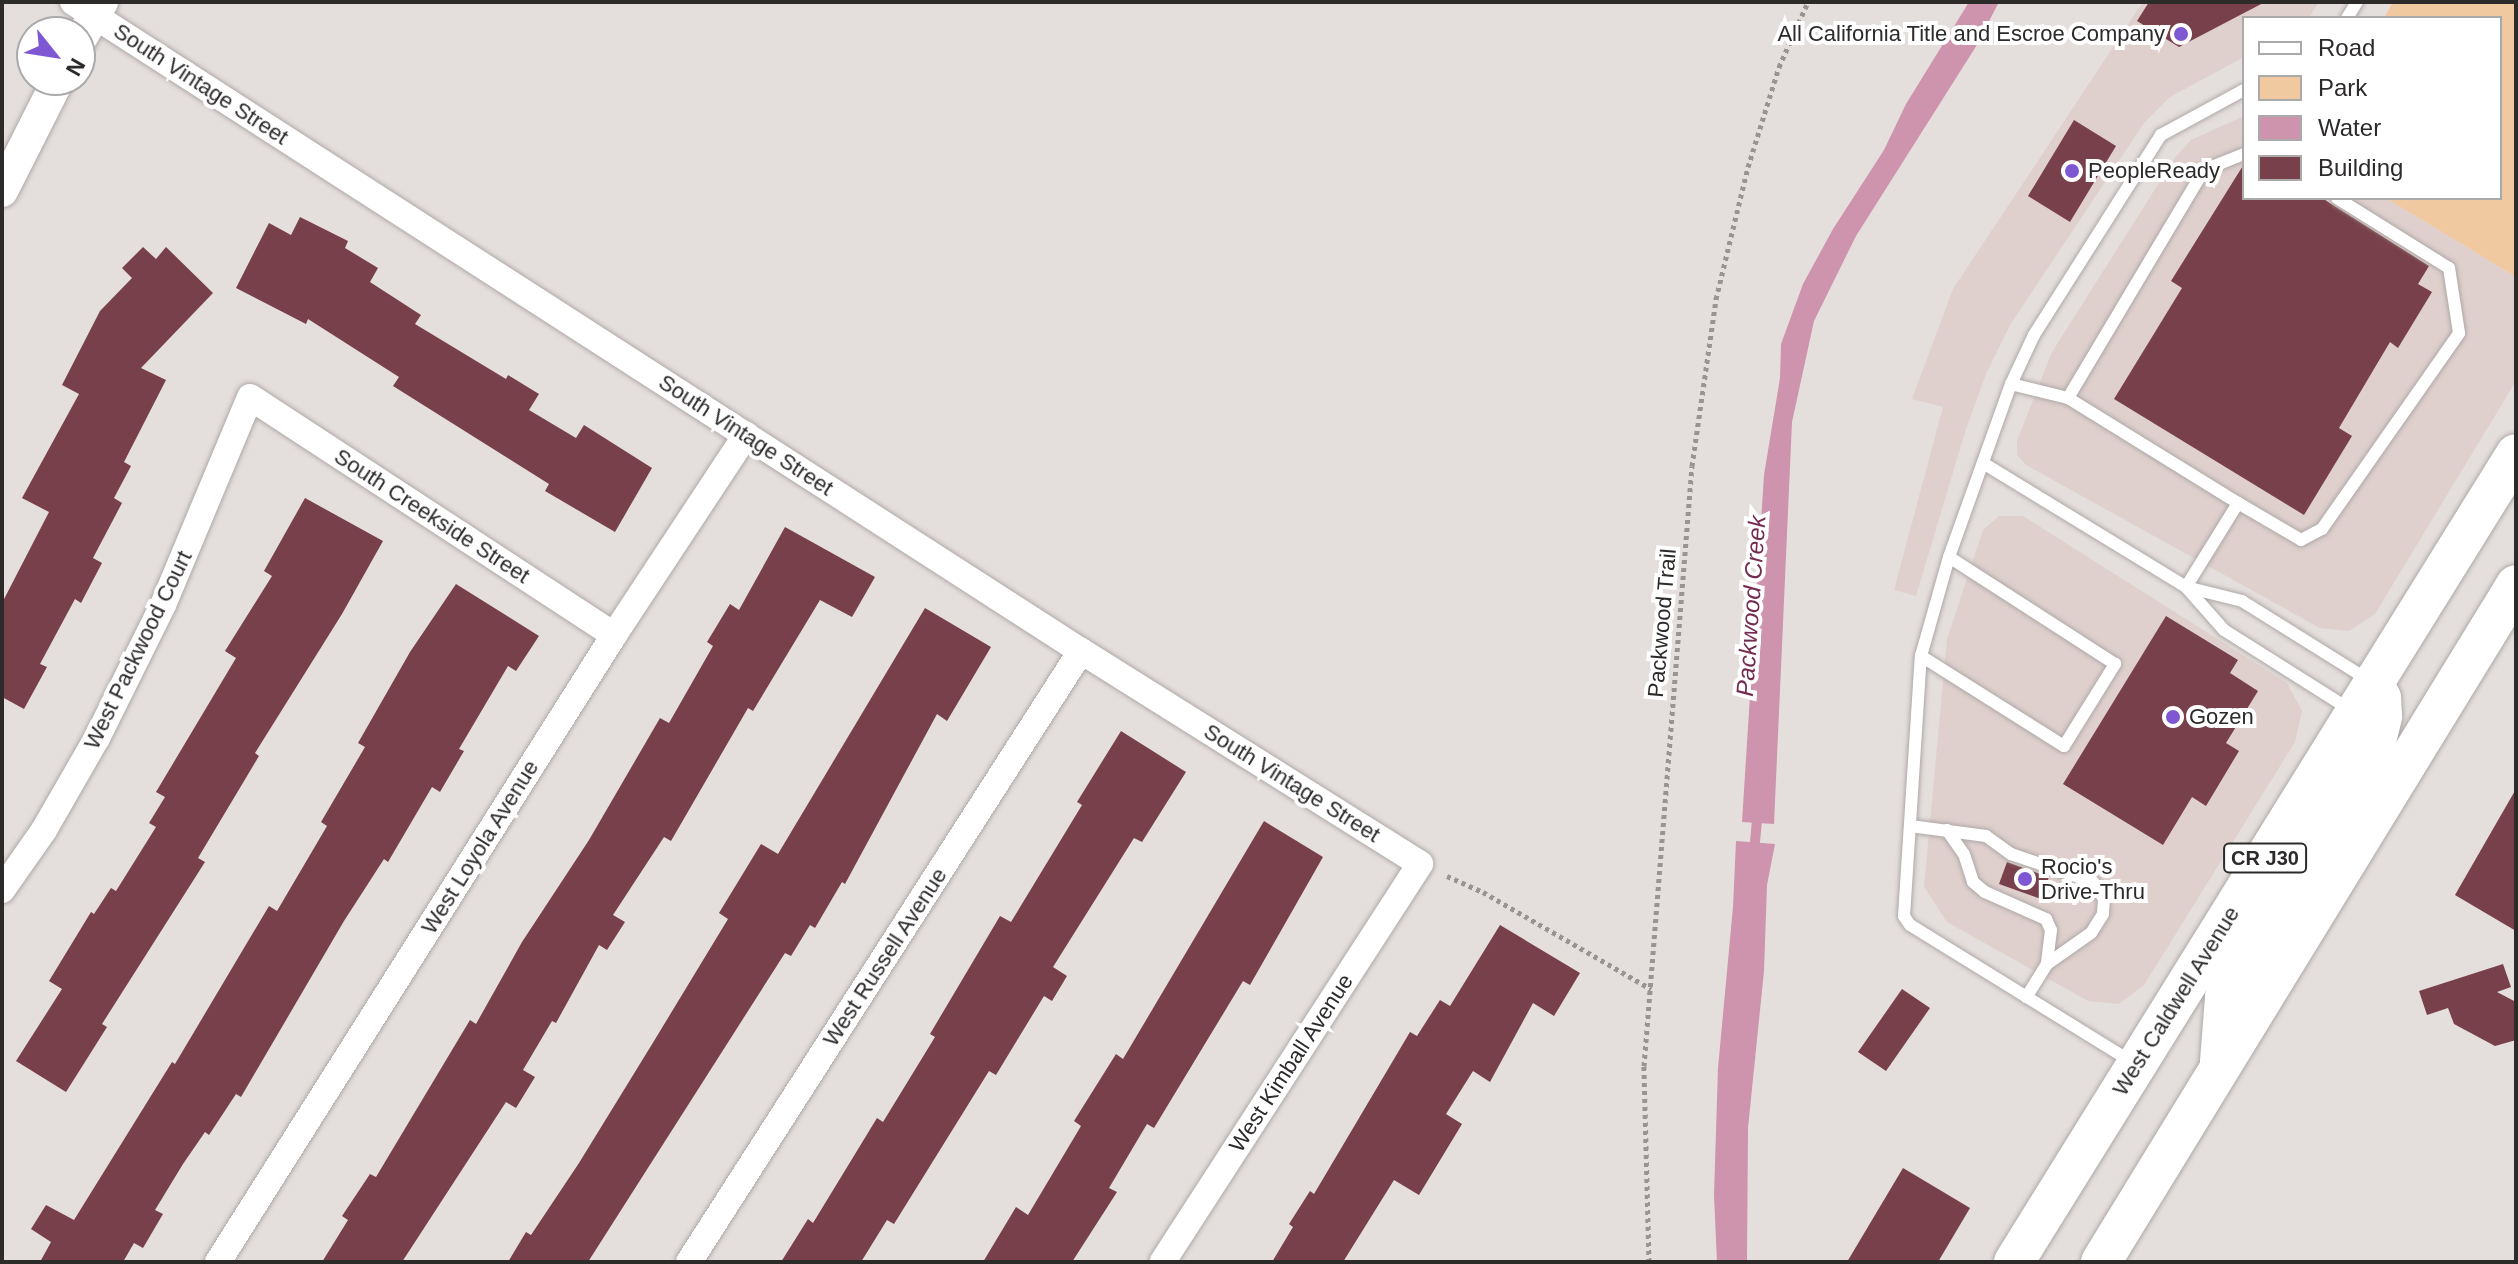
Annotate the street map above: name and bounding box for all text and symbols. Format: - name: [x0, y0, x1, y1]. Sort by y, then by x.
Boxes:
- north arrow: [16, 16, 96, 96]
- legend: [2242, 16, 2502, 200]
- street label: South Vintage Street: [109, 18, 293, 150]
- place label: All California Title and Escroe Company: [1777, 21, 2165, 47]
- marker: All California Title and Escroe Company: [2172, 25, 2190, 43]
- text: Road: [2318, 34, 2375, 61]
- text: N: [61, 54, 90, 80]
- text: Park: [2318, 74, 2367, 101]
- text: Water: [2318, 114, 2381, 141]
- text: Building: [2318, 154, 2403, 181]
- place label: PeopleReady: [2088, 158, 2220, 184]
- marker: PeopleReady: [2063, 162, 2081, 180]
- street label: South Vintage Street: [654, 369, 838, 501]
- street label: South Creekside Street: [329, 443, 535, 589]
- water label: Packwood Creek: [1730, 515, 1772, 697]
- street label: West Packwood Court: [79, 547, 197, 753]
- street label: Packwood Trail: [1642, 547, 1682, 699]
- place label: Gozen: [2189, 704, 2254, 730]
- marker: Gozen: [2164, 708, 2182, 726]
- street label: South Vintage Street: [1199, 718, 1385, 848]
- street label: West Loyola Avenue: [416, 755, 544, 939]
- road number: CR J30: [2223, 842, 2307, 874]
- place label: Rocio's Drive-Thru: [2041, 853, 2145, 904]
- street label: West Russell Avenue: [817, 862, 953, 1052]
- marker: Rocio's Drive-Thru: [2016, 870, 2034, 888]
- street label: West Caldwell Avenue: [2107, 901, 2245, 1101]
- street label: West Kimball Avenue: [1223, 968, 1359, 1158]

